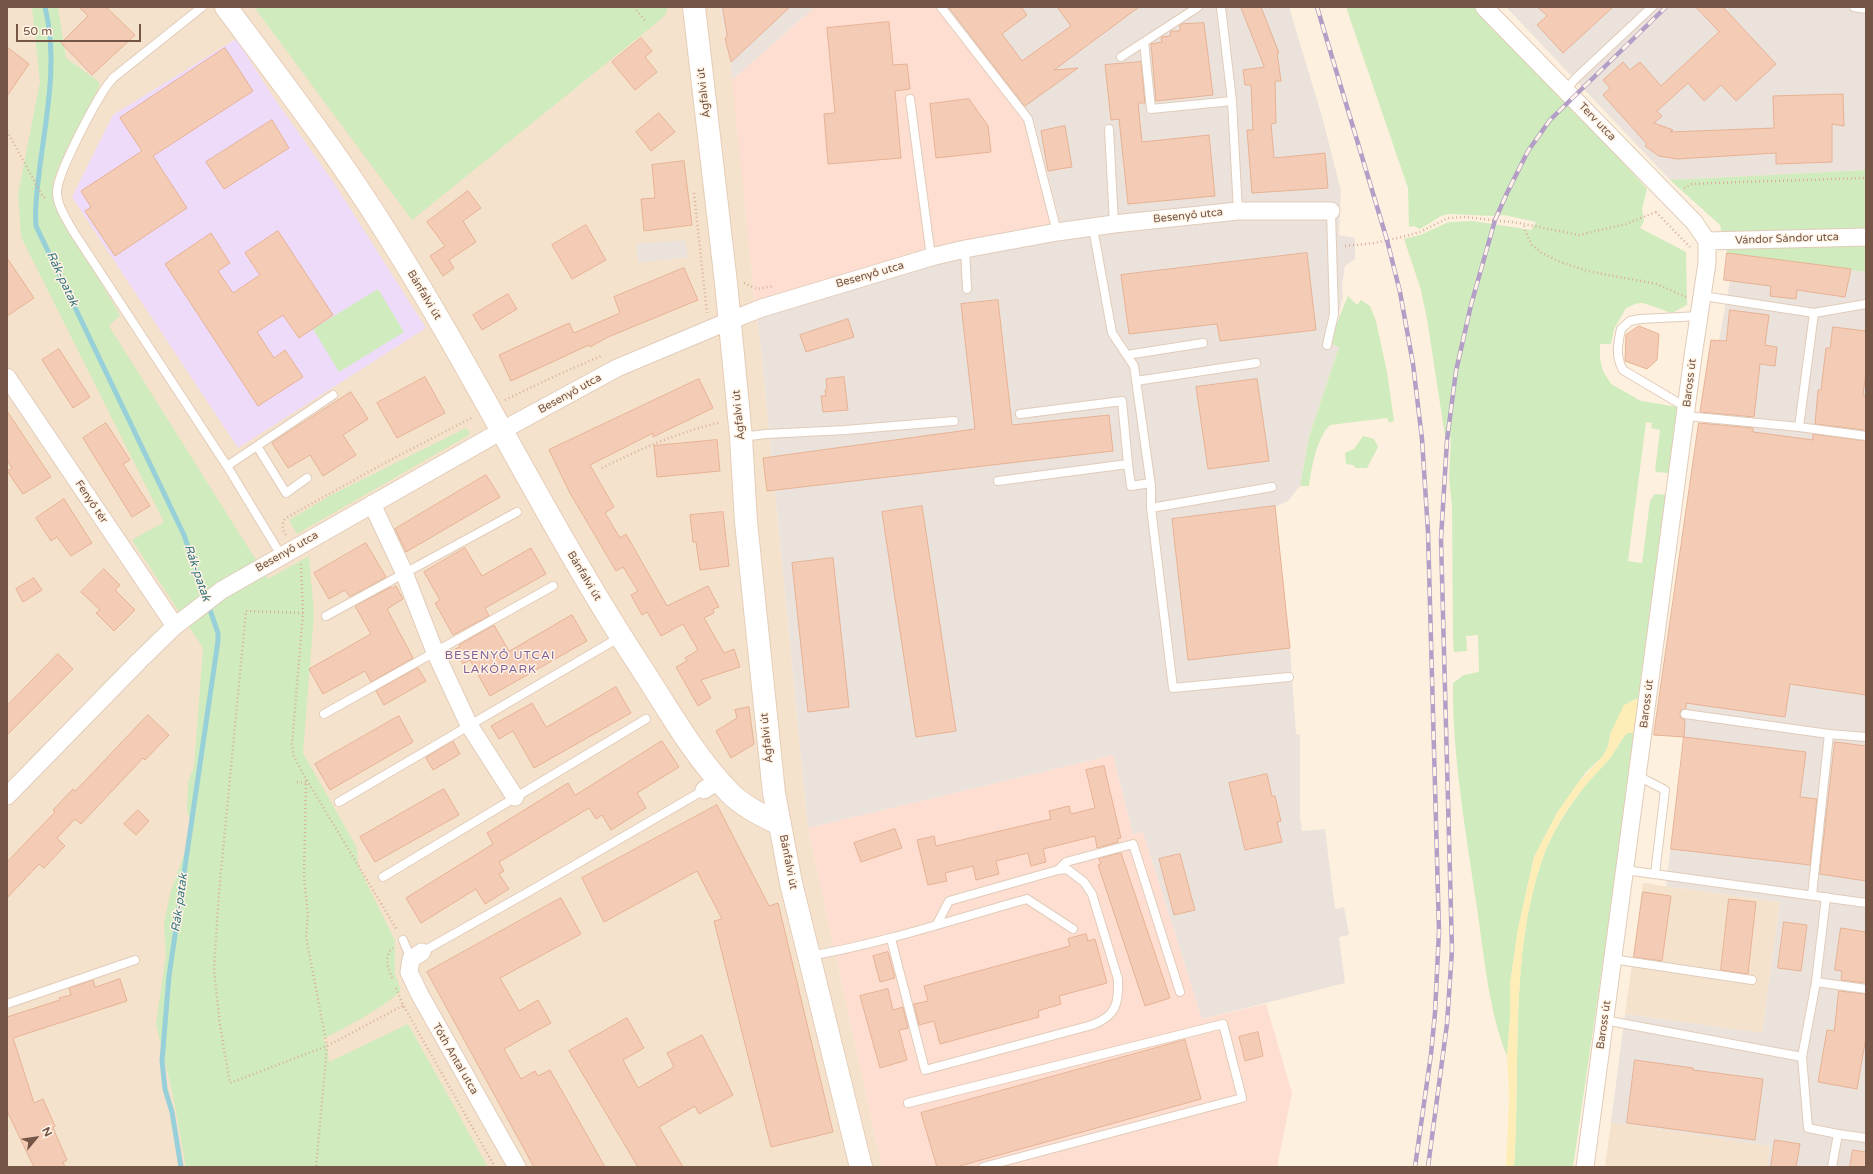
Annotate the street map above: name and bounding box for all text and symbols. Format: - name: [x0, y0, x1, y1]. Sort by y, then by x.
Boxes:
- scale bar: [18, 16, 143, 42]
- text: 50 m: [23, 24, 52, 38]
- street label: Ágfalvi út: [694, 67, 714, 119]
- street label: Terv utca: [1576, 100, 1618, 144]
- street label: Besenyő utca: [1152, 206, 1224, 226]
- street label: Vándor Sándor utca: [1735, 231, 1839, 247]
- water label: Rák-patak: [43, 249, 81, 309]
- street label: Besenyő utca: [834, 259, 906, 291]
- street label: Bánfalvi út: [404, 268, 444, 322]
- street label: Baross út: [1680, 358, 1700, 408]
- street label: Besenyő utca: [536, 371, 604, 417]
- street label: Ágfalvi út: [730, 389, 748, 441]
- street label: Fenyő tér: [72, 478, 110, 526]
- street label: Besenyő utca: [253, 529, 321, 575]
- water label: Rák-patak: [181, 543, 213, 603]
- street label: Bánfalvi út: [564, 549, 604, 603]
- district label: BESENYŐ UTCAI LAKÓPARK: [445, 649, 555, 677]
- street label: Baross út: [1637, 679, 1657, 729]
- street label: Ágfalvi út: [758, 712, 776, 764]
- street label: Bánfalvi út: [776, 833, 800, 891]
- water label: Rák-patak: [169, 873, 191, 933]
- street label: Baross út: [1594, 1000, 1614, 1050]
- street label: Tóth Antal utca: [429, 1021, 481, 1097]
- north arrow: [16, 1118, 56, 1158]
- text: N: [39, 1125, 55, 1139]

